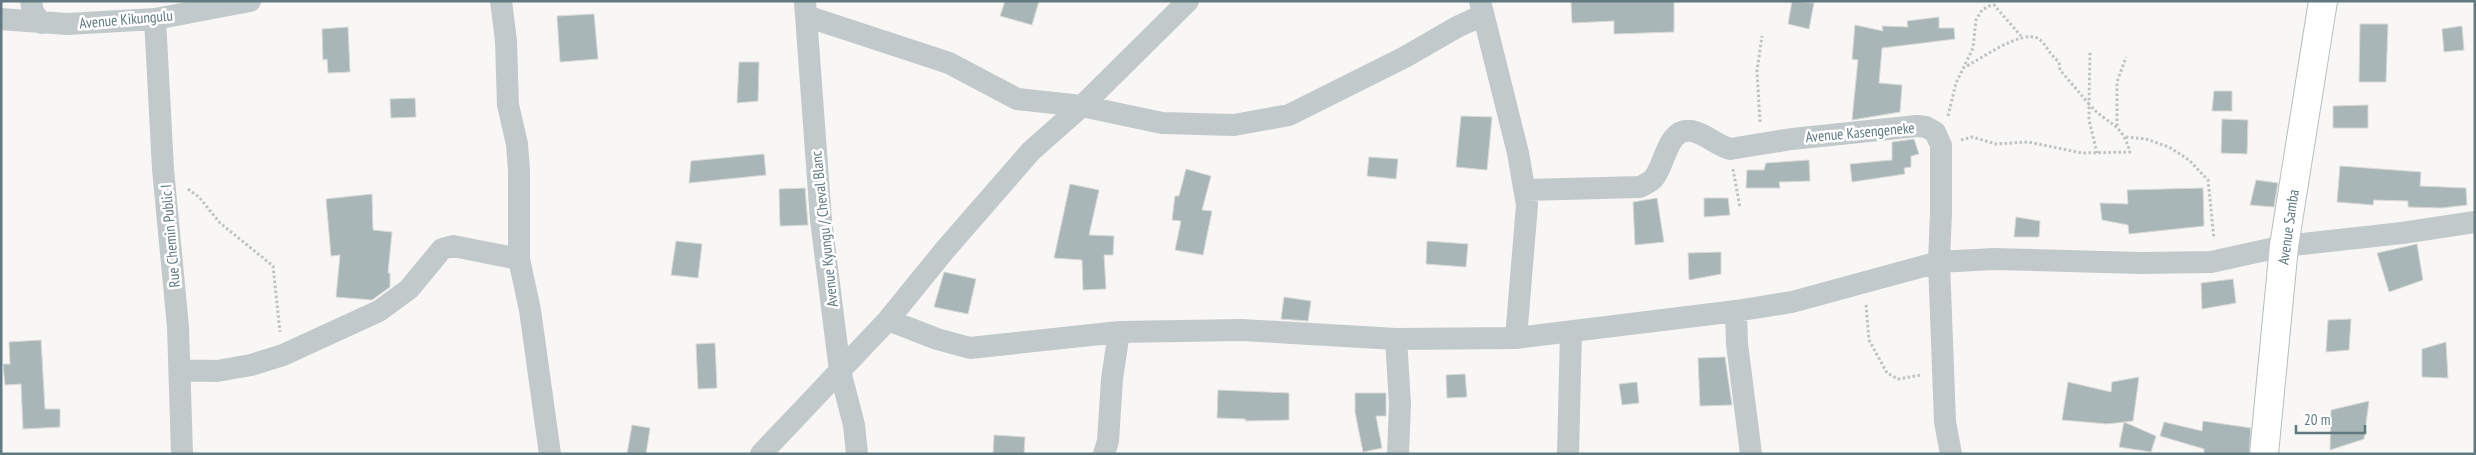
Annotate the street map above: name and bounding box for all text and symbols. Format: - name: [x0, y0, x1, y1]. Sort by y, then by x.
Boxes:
- street label: Avenue Kikungulu: [79, 5, 173, 33]
- street label: Avenue Kasengeneke: [1805, 118, 1915, 146]
- street label: Avenue Kyungu / Cheval Blanc: [806, 149, 842, 308]
- street label: Rue Chemin Public I: [156, 184, 184, 288]
- street label: Avenue Samba: [2273, 188, 2303, 266]
- scale bar: [2296, 402, 2365, 434]
- text: 20 m: [2304, 410, 2330, 429]

